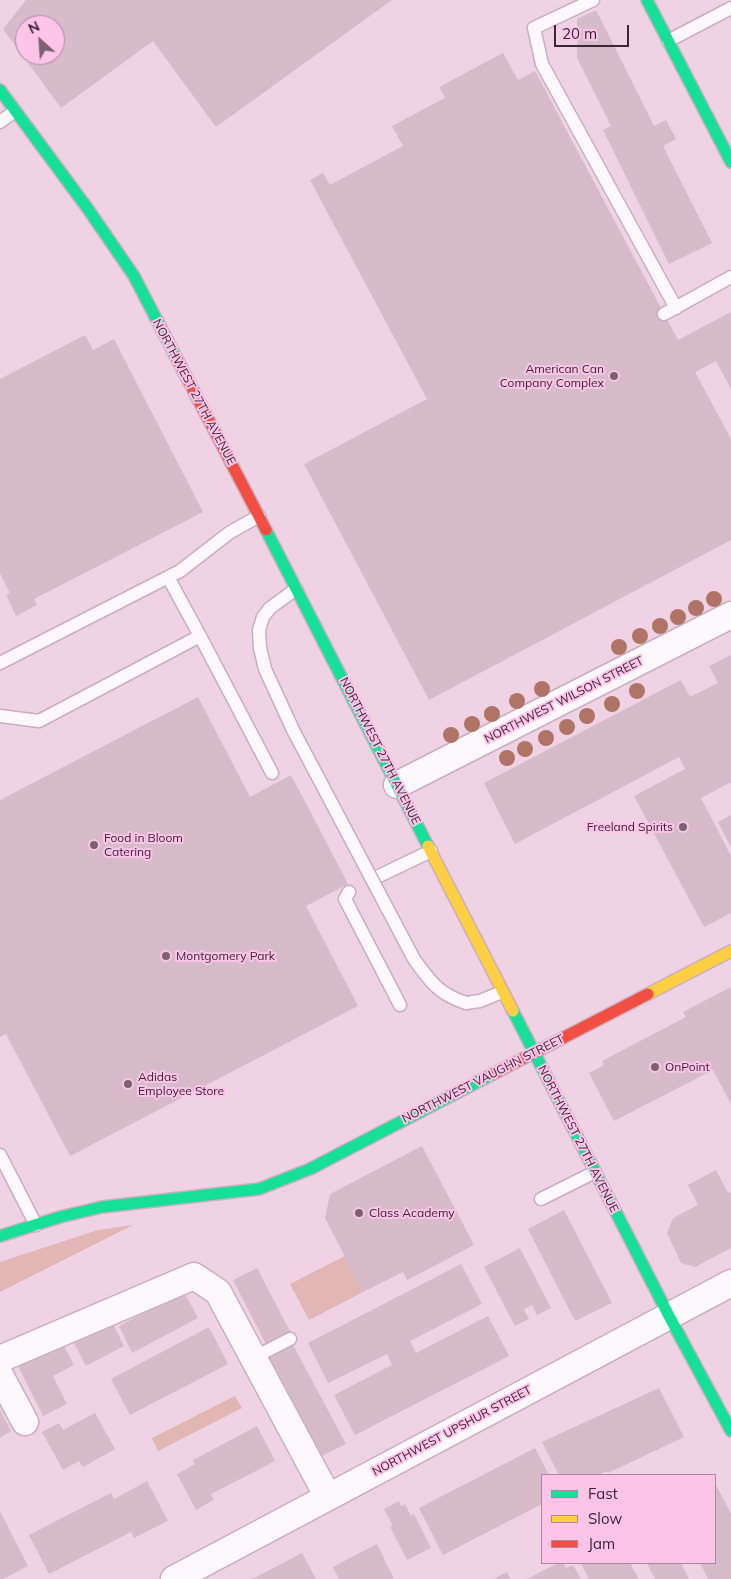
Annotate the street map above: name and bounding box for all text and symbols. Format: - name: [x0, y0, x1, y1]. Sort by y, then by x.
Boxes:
- north arrow: [15, 15, 65, 65]
- scale bar: [556, 15, 631, 47]
- text: N: [25, 17, 43, 38]
- text: 20 m: [562, 24, 597, 43]
- street label: NORTHWEST 27TH AVENUE: [149, 317, 239, 467]
- place label: American Can Company Complex: [500, 362, 604, 390]
- marker: American Can Company Complex: [608, 370, 620, 382]
- street label: NORTHWEST WILSON STREET: [482, 654, 646, 746]
- street label: NORTHWEST 27TH AVENUE: [337, 675, 423, 827]
- place label: Freeland Spirits: [587, 820, 673, 834]
- marker: Freeland Spirits: [677, 821, 689, 833]
- place label: Food in Bloom Catering: [104, 831, 183, 859]
- marker: Food in Bloom Catering: [88, 839, 100, 851]
- place label: Montgomery Park: [176, 949, 275, 963]
- marker: Montgomery Park: [160, 950, 172, 962]
- street label: NORTHWEST VAUGHN STREET: [400, 1032, 566, 1126]
- place label: OnPoint: [665, 1060, 710, 1074]
- marker: OnPoint: [649, 1061, 661, 1073]
- street label: NORTHWEST 27TH AVENUE: [535, 1063, 621, 1215]
- place label: Adidas Employee Store: [138, 1070, 224, 1098]
- marker: Adidas Employee Store: [122, 1078, 134, 1090]
- place label: Class Academy: [369, 1206, 455, 1220]
- marker: Class Academy: [353, 1207, 365, 1219]
- street label: NORTHWEST UPSHUR STREET: [370, 1383, 534, 1479]
- legend: [541, 1474, 716, 1564]
- text: Fast: [588, 1484, 618, 1503]
- text: Slow: [588, 1509, 622, 1528]
- text: Jam: [588, 1534, 615, 1553]

